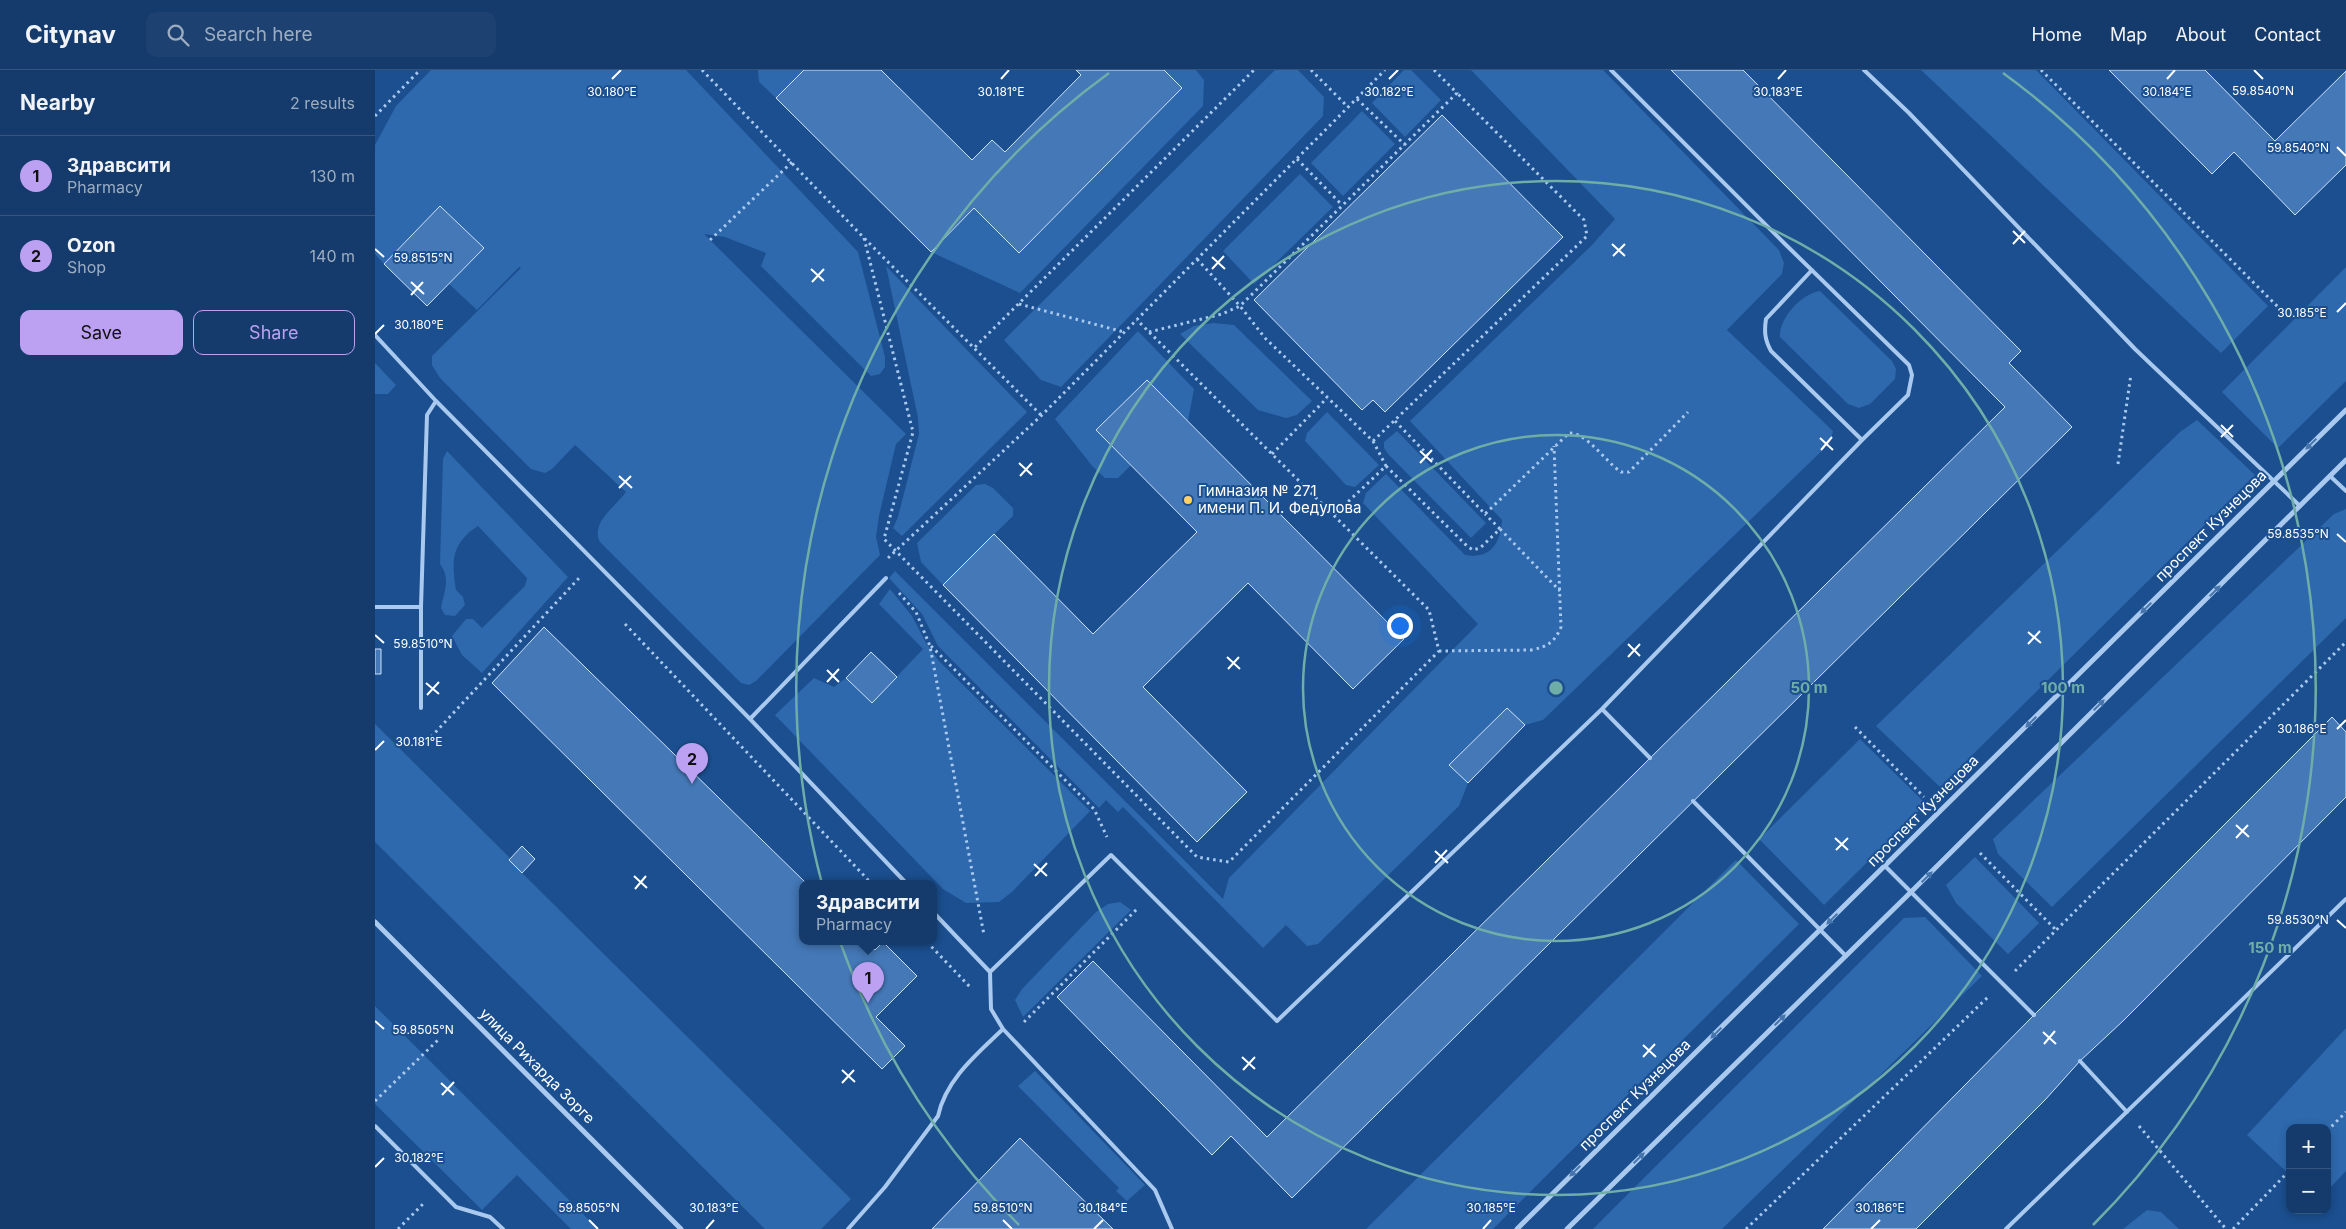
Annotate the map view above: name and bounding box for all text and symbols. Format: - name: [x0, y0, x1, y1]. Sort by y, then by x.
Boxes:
- search box: [146, 12, 496, 57]
- text: Citynav: [25, 20, 116, 49]
- icon: search: [164, 21, 192, 49]
- text: Search here: [204, 23, 313, 46]
- text: Home: [2032, 24, 2082, 45]
- text: Map: [2110, 24, 2147, 45]
- text: About: [2175, 24, 2226, 45]
- text: Contact: [2254, 24, 2321, 45]
- text: 59.8540°N: [2232, 83, 2294, 98]
- text: 30.180°E: [587, 84, 637, 99]
- text: 30.181°E: [978, 84, 1024, 99]
- text: 30.182°E: [1364, 84, 1414, 99]
- text: 30.183°E: [1753, 84, 1803, 99]
- text: 30.184°E: [2142, 84, 2192, 99]
- text: Nearby: [20, 90, 95, 115]
- text: 2 results: [290, 93, 355, 113]
- text: 59.8540°N: [2267, 140, 2329, 155]
- text: Здравсити: [67, 154, 171, 177]
- text: 1: [33, 166, 39, 186]
- text: 130 m: [310, 166, 355, 186]
- text: Pharmacy: [67, 177, 143, 197]
- text: Ozon: [67, 234, 116, 257]
- text: 2: [31, 246, 41, 266]
- text: 140 m: [310, 246, 355, 266]
- text: 59.8515°N: [393, 250, 453, 265]
- text: Shop: [67, 257, 106, 277]
- text: 30.185°E: [2277, 305, 2327, 320]
- button: Save: [20, 310, 183, 355]
- button: Share: [193, 310, 355, 355]
- text: 30.180°E: [394, 317, 444, 332]
- one-way arrow: [2306, 438, 2318, 450]
- street label: проспект Кузнецова: [2151, 466, 2270, 585]
- place label: Гимназия № 271 имени П. И. Федулова: [1198, 481, 1362, 517]
- marker: Гимназия № 271 имени П. И. Федулова: [1182, 494, 1194, 506]
- text: 59.8535°N: [2267, 526, 2329, 541]
- one-way arrow: [2208, 585, 2220, 597]
- one-way arrow: [2140, 602, 2152, 614]
- your location: [1387, 613, 1413, 639]
- text: 59.8510°N: [393, 636, 453, 651]
- text: 50 m: [1791, 678, 1827, 697]
- text: 100 m: [2041, 678, 2085, 697]
- centre of rings: [1547, 679, 1565, 697]
- one-way arrow: [2093, 699, 2105, 711]
- one-way arrow: [2025, 716, 2037, 728]
- text: 30.186°E: [2277, 721, 2327, 736]
- text: 30.181°E: [396, 734, 442, 749]
- pin: 2: [676, 743, 708, 784]
- street label: проспект Кузнецова: [1863, 751, 1982, 870]
- one-way arrow: [1920, 871, 1932, 883]
- popup: [799, 880, 937, 945]
- text: Здравсити: [816, 891, 920, 914]
- text: 59.8530°N: [2267, 912, 2329, 927]
- one-way arrow: [1826, 913, 1838, 925]
- text: Pharmacy: [816, 914, 892, 934]
- text: 150 m: [2248, 938, 2292, 957]
- pin: 1: [852, 962, 884, 1003]
- street label: улица Рихарда Зорге: [476, 1004, 599, 1127]
- one-way arrow: [1774, 1014, 1786, 1026]
- text: 59.8505°N: [392, 1022, 454, 1037]
- one-way arrow: [1710, 1027, 1722, 1039]
- street label: проспект Кузнецова: [1575, 1035, 1694, 1154]
- map controls: [2286, 1124, 2331, 1214]
- button: +: [2286, 1124, 2331, 1169]
- text: 30.182°E: [394, 1150, 444, 1165]
- one-way arrow: [1633, 1152, 1645, 1164]
- one-way arrow: [1569, 1165, 1581, 1177]
- button: −: [2286, 1169, 2331, 1214]
- text: 59.8505°N: [558, 1200, 620, 1215]
- text: 30.183°E: [689, 1200, 739, 1215]
- text: 59.8510°N: [973, 1200, 1033, 1215]
- text: 30.184°E: [1078, 1200, 1128, 1215]
- text: 30.185°E: [1466, 1200, 1516, 1215]
- text: 30.186°E: [1855, 1200, 1905, 1215]

